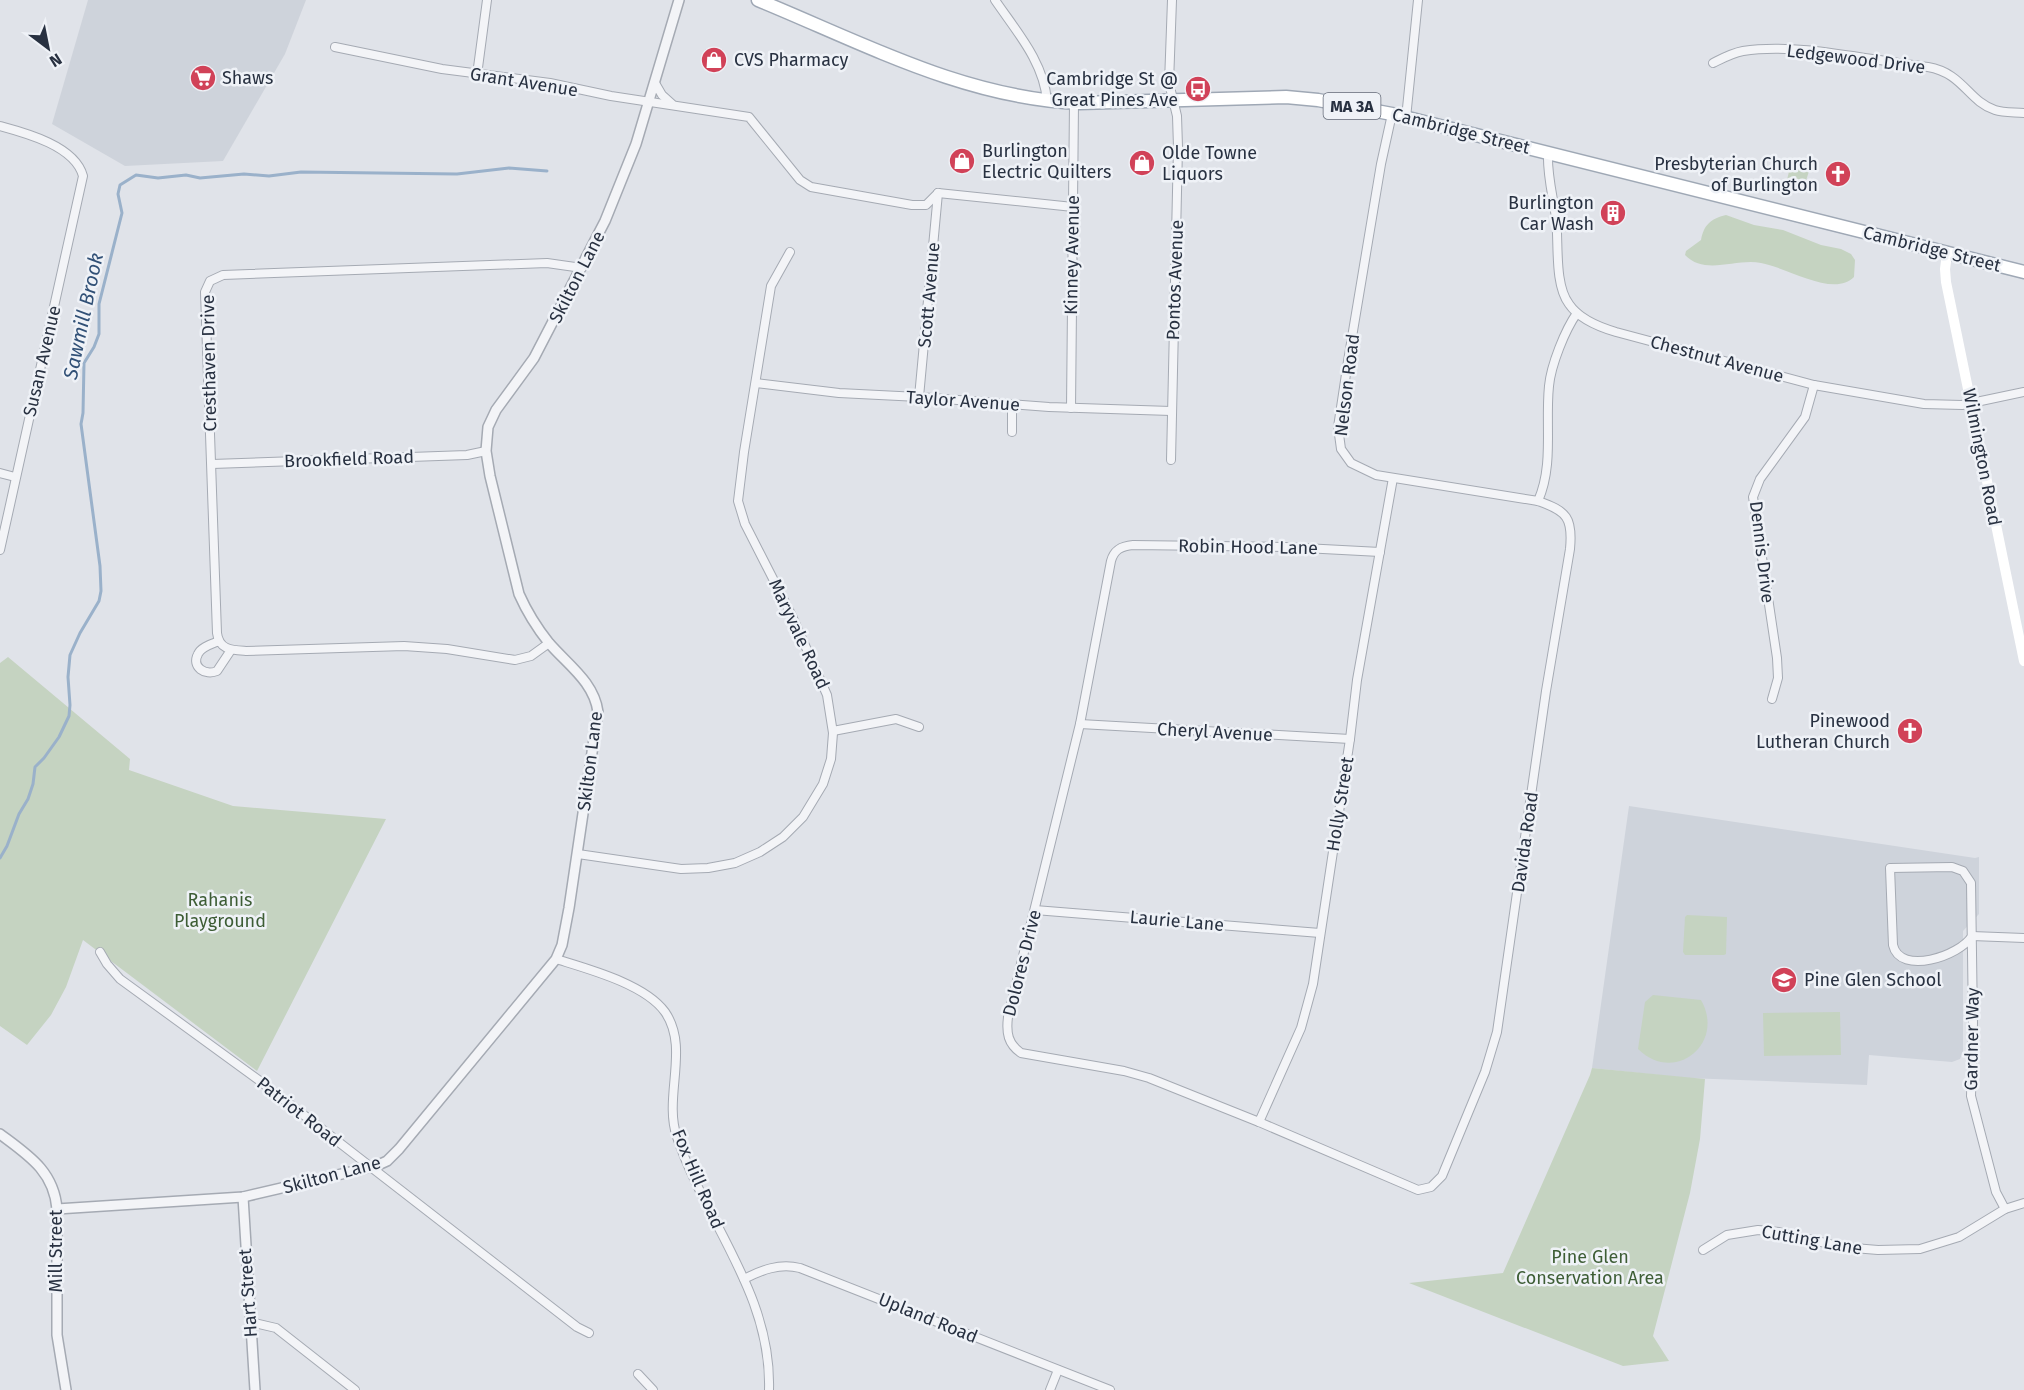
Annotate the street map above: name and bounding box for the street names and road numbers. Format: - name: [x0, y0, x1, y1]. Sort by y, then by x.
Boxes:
- street label: Ledgewood Drive: [1785, 40, 1927, 78]
- street label: Grant Avenue: [468, 63, 580, 101]
- road number: MA 3A: [1324, 93, 1380, 119]
- street label: Cambridge Street: [1390, 103, 1533, 159]
- street label: Kinney Avenue: [1060, 195, 1084, 315]
- street label: Pontos Avenue: [1162, 219, 1188, 341]
- street label: Cambridge Street: [1861, 221, 2004, 277]
- street label: Skilton Lane: [544, 227, 610, 327]
- street label: Scott Avenue: [913, 241, 945, 349]
- street label: Cresthaven Drive: [197, 294, 221, 432]
- street label: Susan Avenue: [19, 303, 65, 419]
- street label: Chestnut Avenue: [1648, 331, 1786, 387]
- street label: Nelson Road: [1330, 332, 1364, 438]
- street label: Taylor Avenue: [905, 386, 1021, 416]
- street label: Wilmington Road: [1958, 387, 2006, 527]
- street label: Brookfield Road: [284, 446, 414, 472]
- street label: Dennis Drive: [1745, 500, 1779, 604]
- street label: Robin Hood Lane: [1178, 535, 1318, 559]
- street label: Maryvale Road: [764, 575, 834, 693]
- street label: Skilton Lane: [573, 710, 607, 812]
- street label: Cheryl Avenue: [1157, 718, 1273, 746]
- street label: Holly Street: [1322, 755, 1358, 853]
- street label: Davida Road: [1507, 790, 1543, 894]
- street label: Laurie Lane: [1129, 906, 1225, 936]
- street label: Dolores Drive: [998, 907, 1046, 1019]
- street label: Gardner Way: [1960, 987, 1984, 1091]
- street label: Patriot Road: [252, 1072, 346, 1152]
- street label: Fox Hill Road: [667, 1126, 729, 1232]
- street label: Skilton Lane: [281, 1151, 383, 1199]
- street label: Mill Street: [45, 1209, 67, 1293]
- street label: Cutting Lane: [1760, 1220, 1864, 1260]
- street label: Hart Street: [234, 1247, 262, 1338]
- street label: Upland Road: [875, 1288, 981, 1348]

